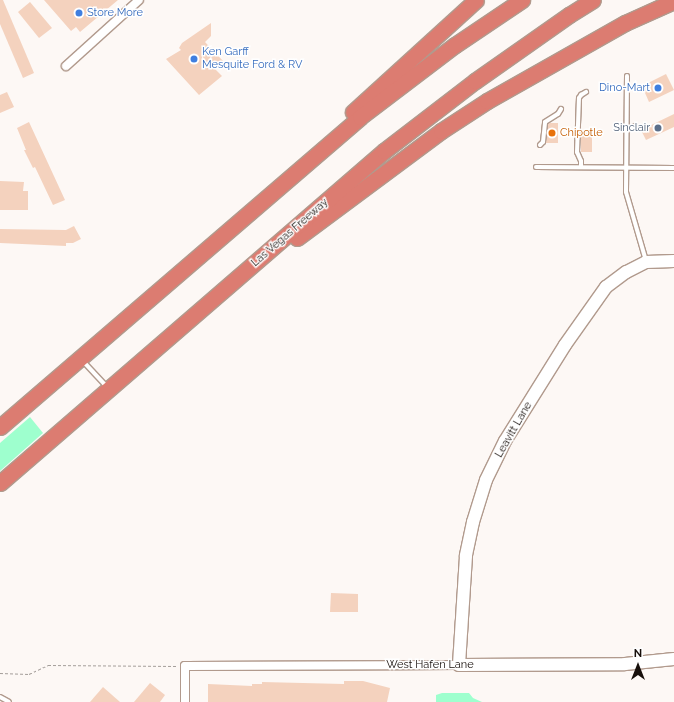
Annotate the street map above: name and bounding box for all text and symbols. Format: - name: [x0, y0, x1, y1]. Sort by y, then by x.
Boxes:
- place label: Store More: [87, 6, 143, 20]
- marker: Store More: [74, 8, 84, 18]
- place label: Ken Garff Mesquite Ford & RV: [202, 46, 302, 72]
- marker: Ken Garff Mesquite Ford & RV: [189, 54, 199, 64]
- place label: Dino-Mart: [599, 81, 650, 95]
- marker: Dino-Mart: [653, 83, 663, 93]
- place label: Sinclair: [613, 121, 650, 135]
- marker: Sinclair: [653, 123, 663, 133]
- place label: Chipotle: [560, 126, 603, 140]
- marker: Chipotle: [547, 128, 557, 138]
- street label: Las Vegas Freeway: [249, 196, 331, 270]
- street label: Leavitt Lane: [493, 400, 535, 460]
- north arrow: [618, 646, 658, 686]
- text: N: [634, 647, 642, 660]
- street label: West Hafen Lane: [386, 658, 474, 672]

